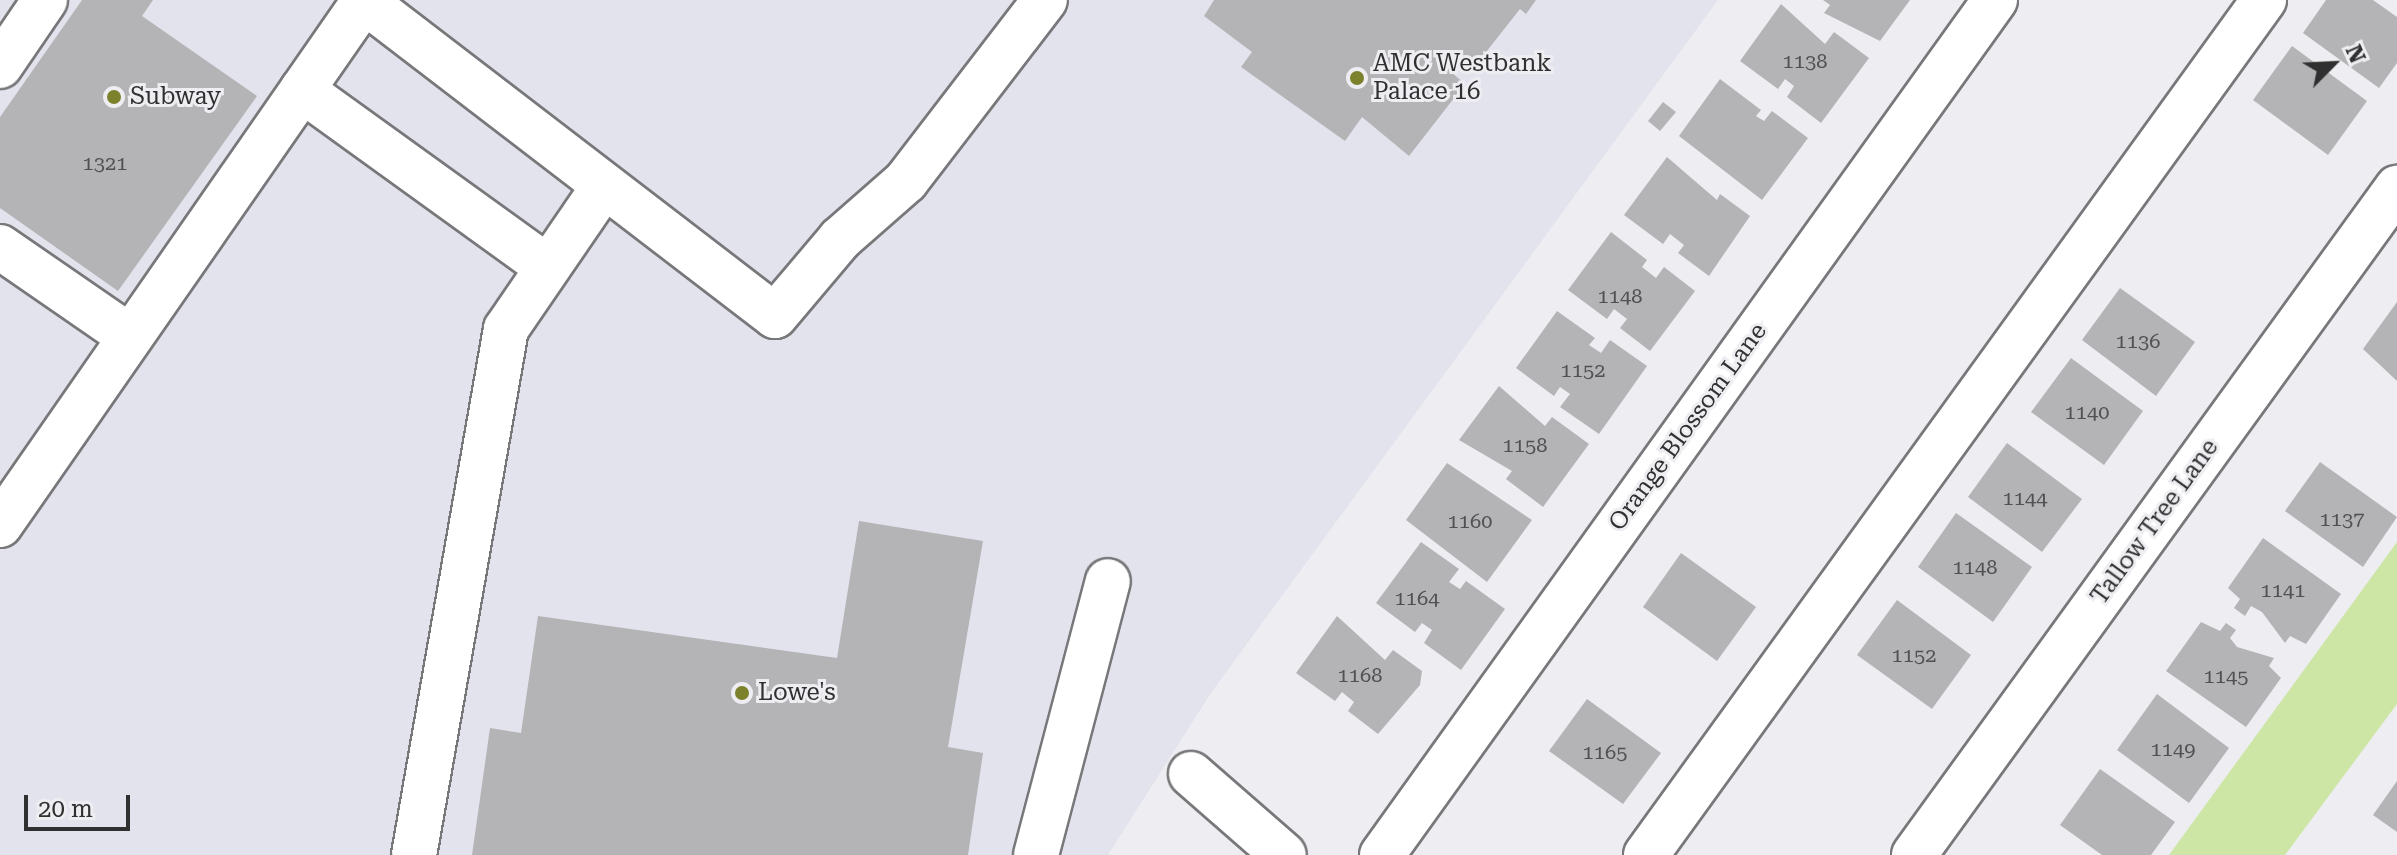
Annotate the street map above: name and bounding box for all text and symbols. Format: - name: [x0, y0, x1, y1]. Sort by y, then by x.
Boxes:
- north arrow: [2293, 24, 2373, 104]
- text: N: [2341, 41, 2370, 67]
- house number: 1138: [1783, 49, 1827, 73]
- place label: AMC Westbank Palace 16: [1373, 50, 1551, 106]
- marker: AMC Westbank Palace 16: [1348, 69, 1366, 87]
- place label: Subway: [130, 83, 221, 111]
- marker: Subway: [105, 88, 123, 106]
- house number: 1321: [83, 151, 127, 175]
- house number: 1148: [1598, 284, 1642, 308]
- street label: Orange Blossom Lane: [1603, 318, 1773, 536]
- house number: 1136: [2116, 329, 2160, 353]
- house number: 1152: [1561, 358, 1605, 382]
- house number: 1140: [2065, 400, 2109, 424]
- house number: 1158: [1503, 433, 1547, 457]
- street label: Tallow Tree Lane: [2085, 434, 2225, 610]
- house number: 1144: [2003, 486, 2047, 510]
- house number: 1137: [2320, 507, 2364, 531]
- house number: 1160: [1448, 509, 1492, 533]
- house number: 1148: [1953, 555, 1997, 579]
- house number: 1141: [2261, 578, 2305, 602]
- house number: 1164: [1395, 586, 1439, 610]
- house number: 1152: [1892, 643, 1936, 667]
- house number: 1168: [1338, 663, 1382, 687]
- house number: 1145: [2204, 664, 2248, 688]
- place label: Lowe's: [758, 679, 836, 707]
- marker: Lowe's: [733, 684, 751, 702]
- house number: 1149: [2151, 737, 2195, 761]
- house number: 1165: [1583, 740, 1627, 764]
- scale bar: [28, 779, 134, 829]
- text: 20 m: [38, 795, 93, 823]

